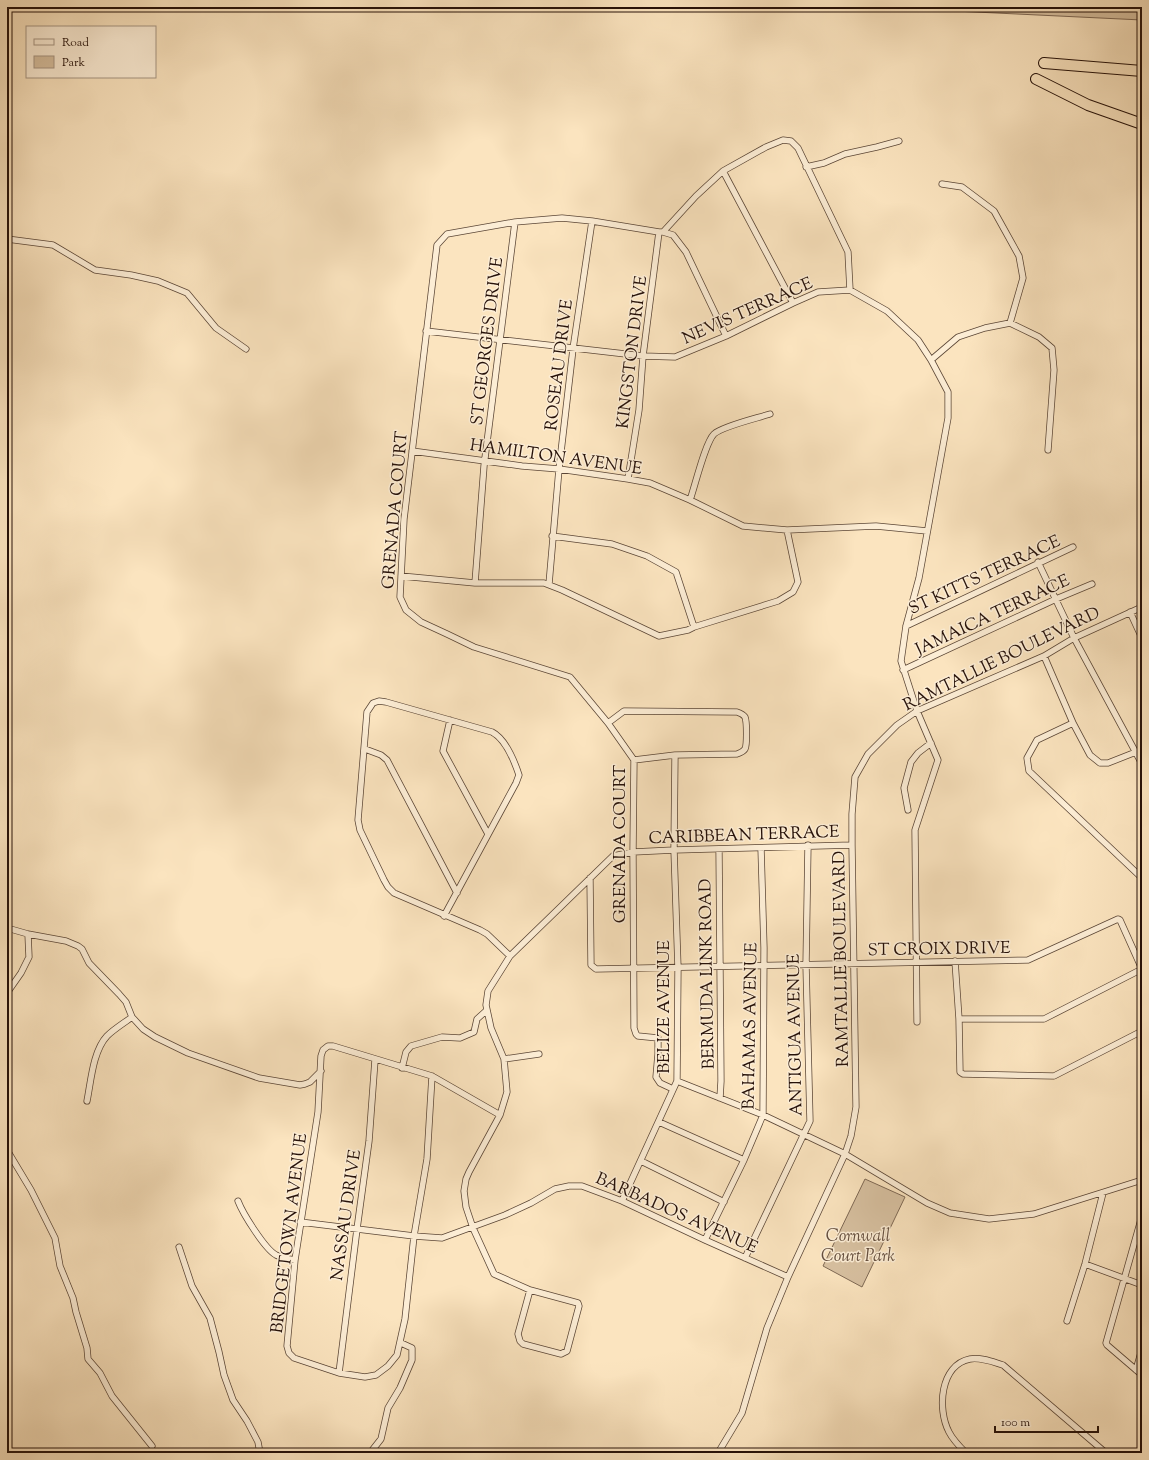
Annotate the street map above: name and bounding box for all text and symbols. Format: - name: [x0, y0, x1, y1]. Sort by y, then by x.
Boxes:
- legend: [26, 26, 156, 78]
- text: Road: [62, 34, 89, 52]
- text: Park: [62, 54, 85, 72]
- street label: ST GEORGES DRIVE: [466, 256, 510, 427]
- street label: NEVIS TERRACE: [679, 272, 817, 351]
- street label: KINGSTON DRIVE: [612, 274, 654, 430]
- street label: ROSEAU DRIVE: [540, 298, 580, 432]
- street label: GRENADA COURT: [377, 430, 415, 590]
- street label: HAMILTON AVENUE: [468, 434, 643, 482]
- street label: ST KITTS TERRACE: [905, 530, 1065, 622]
- street label: JAMAICA TERRACE: [911, 569, 1074, 663]
- street label: RAMTALLIE BOULEVARD: [899, 602, 1104, 718]
- street label: GRENADA COURT: [609, 765, 633, 923]
- street label: CARIBBEAN TERRACE: [648, 821, 840, 851]
- street label: RAMTALLIE BOULEVARD: [828, 851, 856, 1067]
- street label: BERMUDA LINK ROAD: [694, 878, 722, 1070]
- street label: ST CROIX DRIVE: [867, 937, 1011, 963]
- street label: BELIZE AVENUE: [653, 940, 677, 1074]
- street label: BAHAMAS AVENUE: [738, 942, 764, 1110]
- street label: ANTIGUA AVENUE: [783, 954, 809, 1116]
- street label: BRIDGETOWN AVENUE: [266, 1132, 314, 1335]
- street label: NASSAU DRIVE: [326, 1148, 368, 1282]
- street label: BARBADOS AVENUE: [591, 1167, 761, 1260]
- park label: Cornwall Court Park: [821, 1225, 895, 1269]
- scale bar: [995, 1408, 1098, 1434]
- text: 100 m: [1001, 1414, 1030, 1432]

